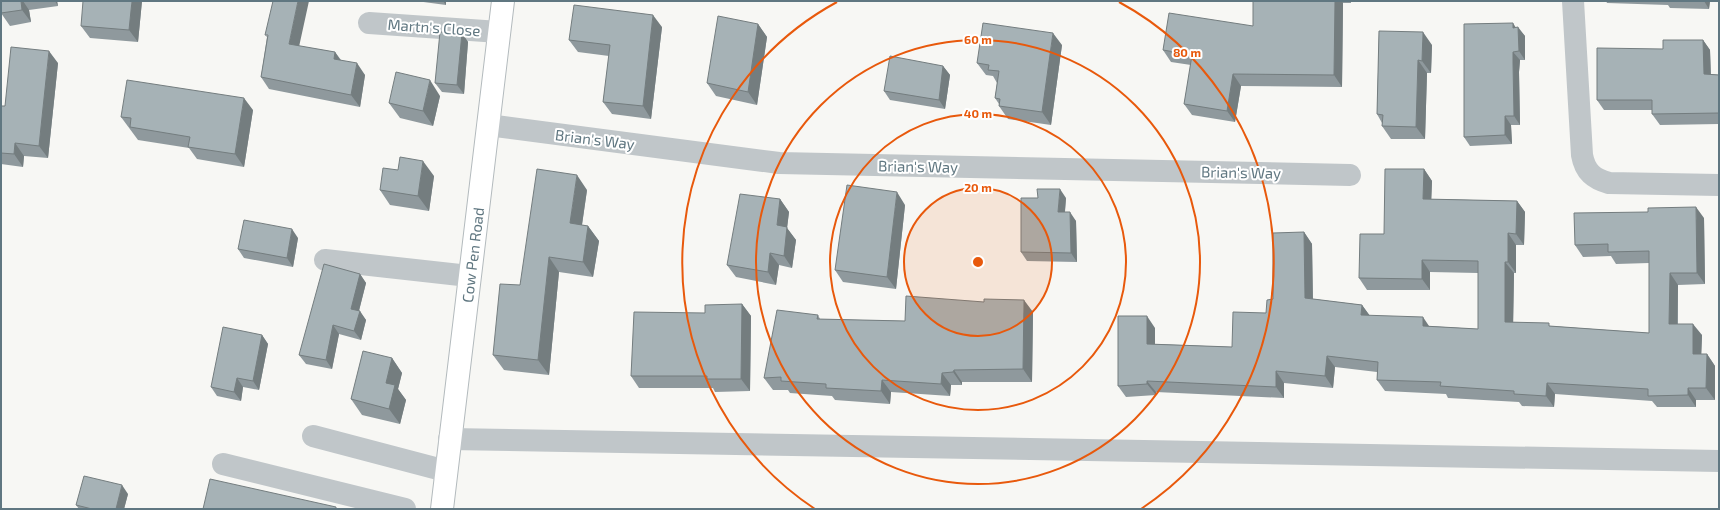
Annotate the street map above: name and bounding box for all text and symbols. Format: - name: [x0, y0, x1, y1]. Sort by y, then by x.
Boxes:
- street label: Martn's Close: [387, 15, 481, 39]
- text: 60 m: [964, 32, 992, 46]
- text: 80 m: [1173, 45, 1201, 59]
- text: 40 m: [964, 106, 992, 120]
- street label: Brian's Way: [554, 125, 636, 153]
- street label: Brian's Way: [878, 156, 958, 176]
- street label: Brian's Way: [1201, 162, 1281, 182]
- text: 20 m: [964, 180, 992, 194]
- street label: Cow Pen Road: [458, 206, 487, 304]
- centre of rings: [971, 255, 985, 269]

